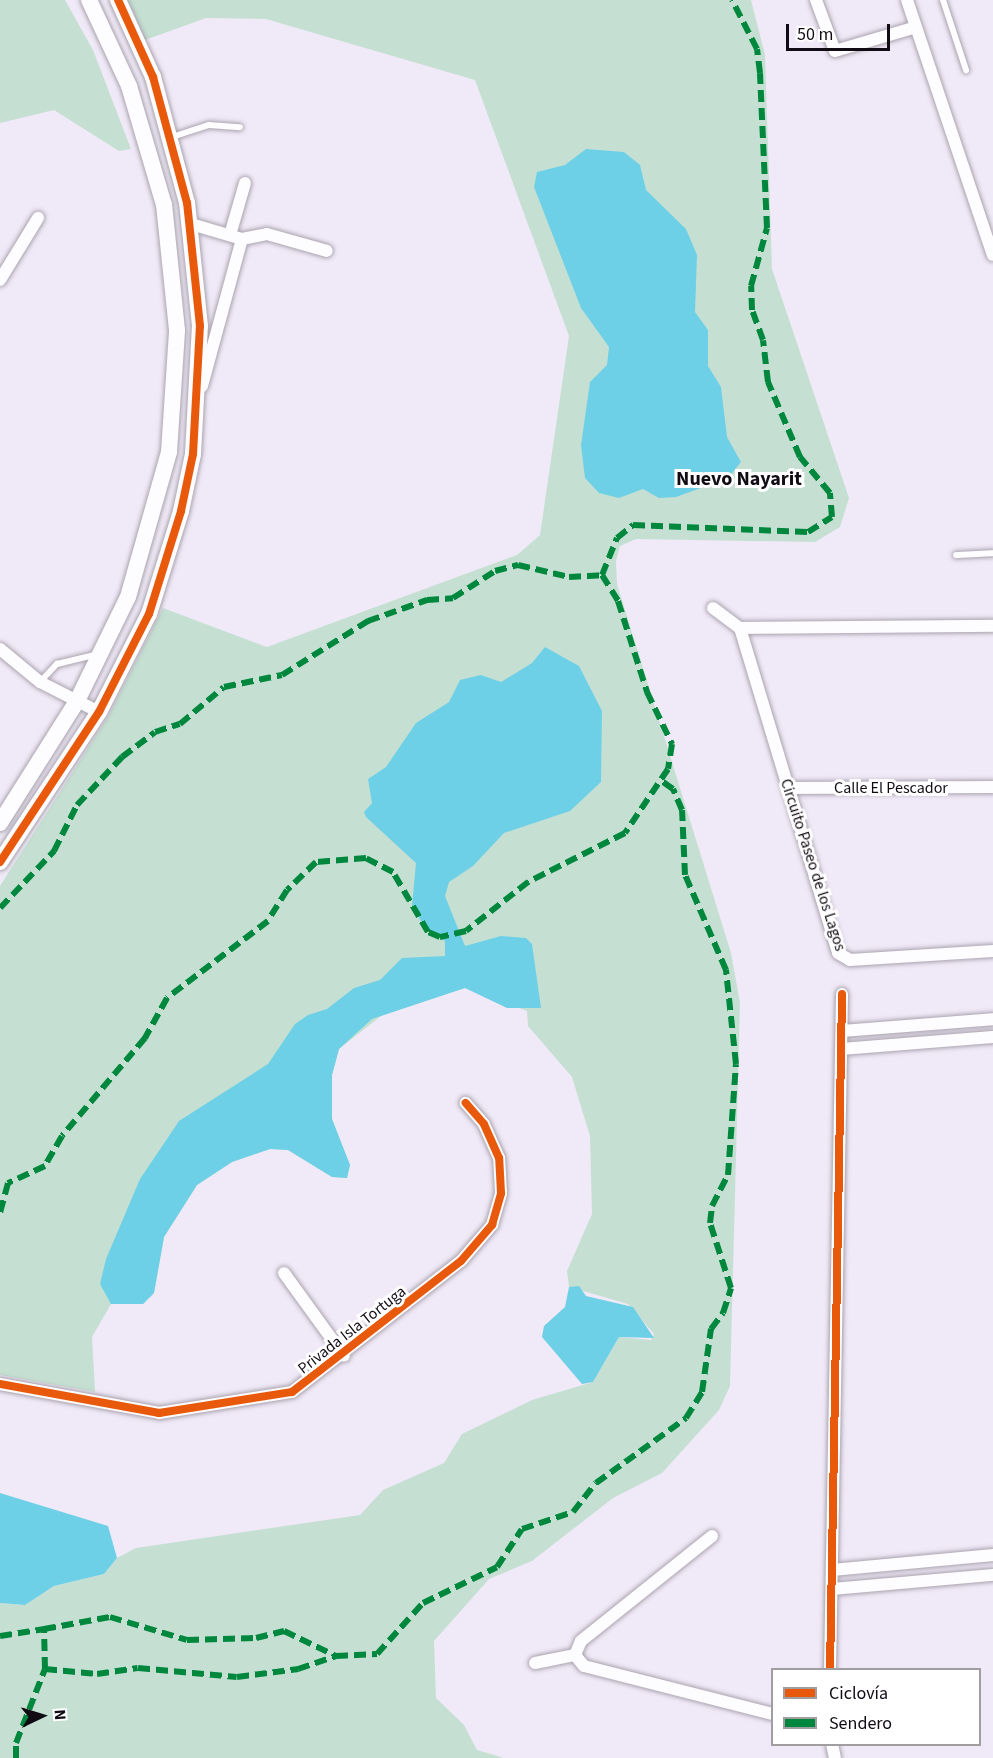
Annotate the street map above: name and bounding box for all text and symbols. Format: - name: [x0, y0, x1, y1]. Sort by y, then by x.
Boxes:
- scale bar: [789, 12, 892, 50]
- text: 50 m: [797, 22, 833, 47]
- district label: Nuevo Nayarit: [676, 467, 802, 491]
- street label: Circuito Paseo de los Lagos: [776, 776, 850, 954]
- street label: Calle El Pescador: [834, 778, 948, 798]
- street label: Privada Isla Tortuga: [294, 1282, 410, 1378]
- legend: [771, 1668, 981, 1746]
- text: Ciclovía: [829, 1681, 888, 1706]
- north arrow: [12, 1686, 72, 1746]
- text: N: [49, 1709, 71, 1721]
- text: Sendero: [829, 1711, 892, 1736]

